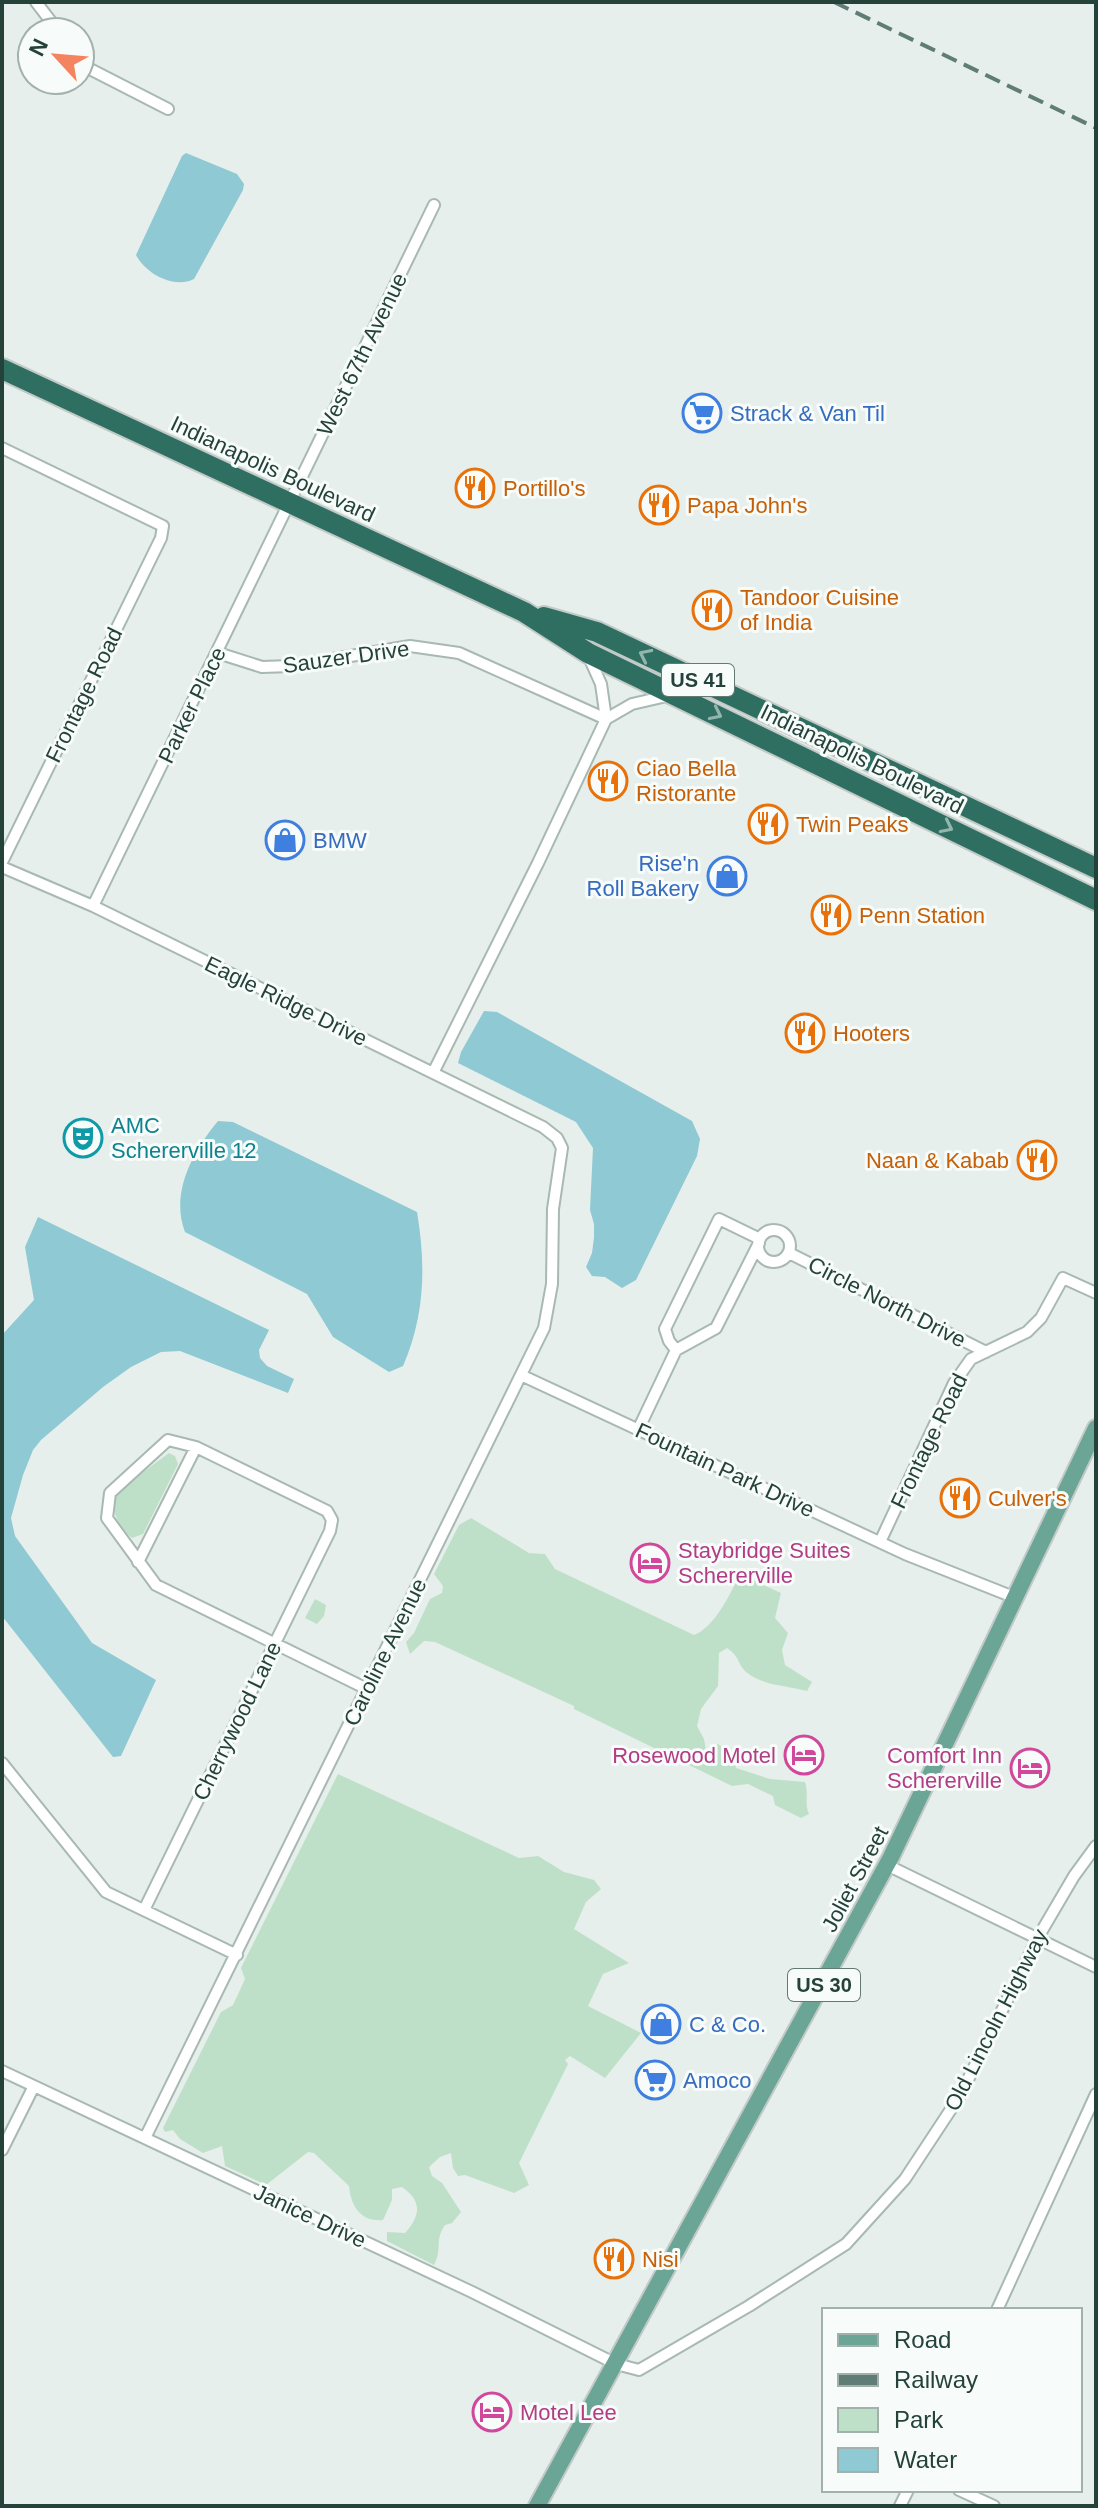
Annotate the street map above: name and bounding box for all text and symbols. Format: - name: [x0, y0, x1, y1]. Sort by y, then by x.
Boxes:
- north arrow: [16, 16, 96, 96]
- text: N: [24, 35, 53, 60]
- street label: West 67th Avenue: [312, 269, 412, 439]
- supermarket icon: Strack & Van Til: [681, 392, 723, 434]
- place label: Strack & Van Til: [730, 401, 885, 426]
- street label: Indianapolis Boulevard: [167, 411, 379, 527]
- restaurant icon: Portillo's: [454, 467, 496, 509]
- place label: Portillo's: [503, 476, 585, 501]
- restaurant icon: Papa John's: [638, 484, 680, 526]
- place label: Papa John's: [687, 493, 807, 518]
- place label: Tandoor Cuisine of India: [740, 585, 899, 635]
- restaurant icon: Tandoor Cuisine of India: [691, 589, 733, 631]
- street label: Frontage Road: [41, 624, 127, 766]
- street label: Sauzer Drive: [281, 636, 411, 678]
- street label: Parker Place: [153, 643, 231, 767]
- one-way arrow: [639, 649, 653, 665]
- road number: US 41: [662, 664, 734, 696]
- street label: Indianapolis Boulevard: [756, 699, 968, 819]
- one-way arrow: [708, 704, 723, 720]
- place label: Ciao Bella Ristorante: [636, 756, 737, 806]
- restaurant icon: Ciao Bella Ristorante: [587, 760, 629, 802]
- restaurant icon: Twin Peaks: [747, 803, 789, 845]
- place label: Twin Peaks: [796, 812, 909, 837]
- one-way arrow: [939, 817, 954, 833]
- shop icon: BMW: [264, 819, 306, 861]
- place label: BMW: [313, 828, 367, 853]
- place label: Rise'n Roll Bakery: [587, 851, 699, 901]
- shop icon: Rise'n Roll Bakery: [706, 855, 748, 897]
- restaurant icon: Penn Station: [810, 894, 852, 936]
- place label: Penn Station: [859, 903, 985, 928]
- street label: Eagle Ridge Drive: [201, 951, 371, 1051]
- restaurant icon: Hooters: [784, 1012, 826, 1054]
- place label: Hooters: [833, 1021, 910, 1046]
- place label: AMC Schererville 12: [111, 1113, 257, 1163]
- theatre icon: AMC Schererville 12: [62, 1117, 104, 1159]
- restaurant icon: Naan & Kabab: [1016, 1139, 1058, 1181]
- place label: Naan & Kabab: [866, 1148, 1009, 1173]
- street label: Circle North Drive: [804, 1251, 970, 1353]
- street label: Frontage Road: [886, 1370, 972, 1512]
- street label: Fountain Park Drive: [632, 1418, 818, 1522]
- restaurant icon: Culver's: [939, 1477, 981, 1519]
- place label: Culver's: [988, 1486, 1067, 1511]
- place label: Staybridge Suites Schererville: [678, 1538, 850, 1588]
- hotel icon: Staybridge Suites Schererville: [629, 1542, 671, 1584]
- street label: Caroline Avenue: [338, 1574, 432, 1730]
- street label: Cherrywood Lane: [188, 1637, 286, 1805]
- hotel icon: Rosewood Motel: [783, 1734, 825, 1776]
- place label: Rosewood Motel: [612, 1743, 776, 1768]
- place label: Comfort Inn Schererville: [887, 1743, 1002, 1793]
- hotel icon: Comfort Inn Schererville: [1009, 1747, 1051, 1789]
- street label: Joliet Street: [817, 1822, 893, 1936]
- street label: Old Lincoln Highway: [939, 1925, 1053, 2115]
- road number: US 30: [788, 1969, 860, 2001]
- shop icon: C & Co.: [640, 2003, 682, 2045]
- place label: C & Co.: [689, 2012, 766, 2037]
- supermarket icon: Amoco: [634, 2059, 676, 2101]
- place label: Amoco: [683, 2068, 751, 2093]
- street label: Janice Drive: [250, 2179, 370, 2253]
- restaurant icon: Nisi: [593, 2238, 635, 2280]
- place label: Nisi: [642, 2247, 679, 2272]
- legend: [822, 2308, 1082, 2492]
- text: Road: [894, 2326, 951, 2353]
- text: Railway: [894, 2366, 978, 2393]
- hotel icon: Motel Lee: [471, 2391, 513, 2433]
- place label: Motel Lee: [520, 2400, 617, 2425]
- text: Park: [894, 2406, 944, 2433]
- text: Water: [894, 2446, 957, 2473]

